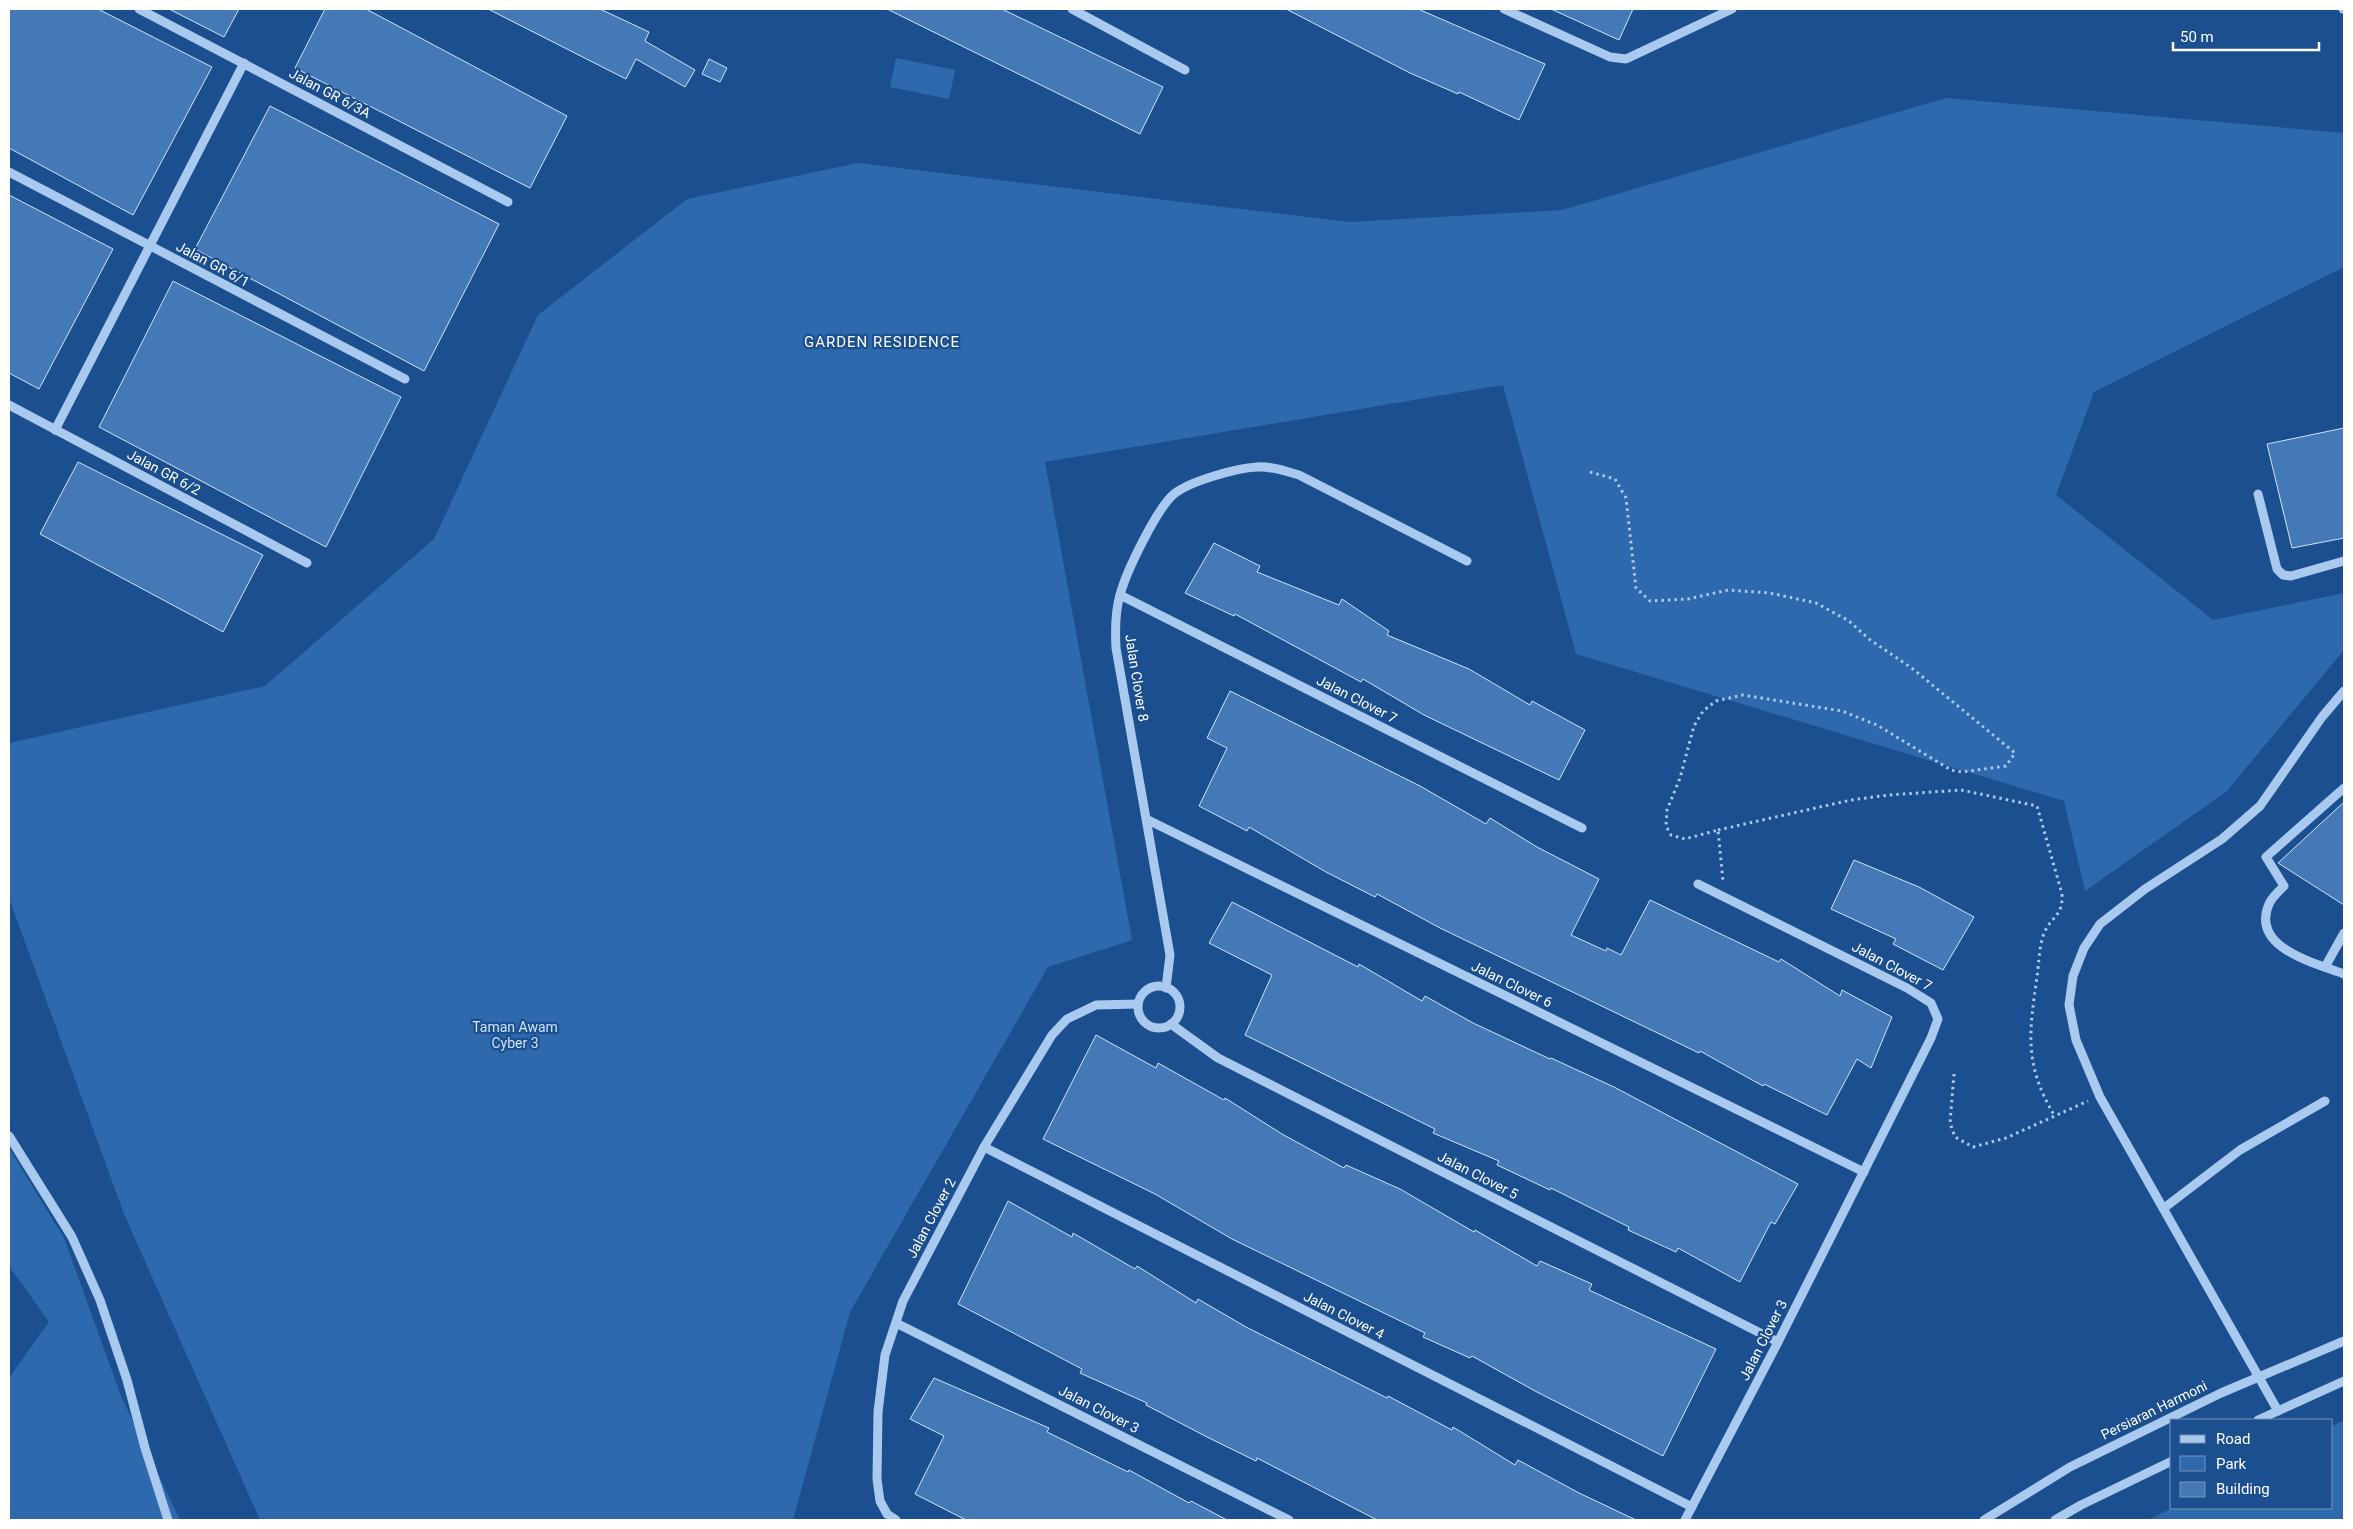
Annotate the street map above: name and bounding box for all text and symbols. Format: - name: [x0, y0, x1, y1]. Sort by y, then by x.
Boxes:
- scale bar: [2173, 20, 2319, 52]
- text: 50 m: [2180, 28, 2214, 46]
- street label: Jalan GR 6/3A: [287, 65, 373, 121]
- street label: Jalan GR 6/1: [174, 238, 252, 290]
- district label: GARDEN RESIDENCE: [804, 333, 960, 351]
- street label: Jalan GR 6/2: [125, 446, 204, 498]
- street label: Jalan Clover 8: [1122, 633, 1152, 723]
- street label: Jalan Clover 7: [1314, 672, 1400, 726]
- street label: Jalan Clover 7: [1849, 938, 1935, 994]
- street label: Jalan Clover 6: [1469, 957, 1555, 1011]
- park label: Taman Awam Cyber 3: [472, 1019, 558, 1051]
- street label: Jalan Clover 5: [1435, 1148, 1521, 1202]
- street label: Jalan Clover 2: [903, 1175, 959, 1261]
- street label: Jalan Clover 4: [1301, 1288, 1387, 1342]
- street label: Jalan Clover 3: [1736, 1297, 1790, 1383]
- street label: Persiaran Harmoni: [2098, 1377, 2210, 1443]
- street label: Jalan Clover 3: [1056, 1382, 1142, 1436]
- legend: [2170, 1419, 2333, 1509]
- text: Road: [2216, 1430, 2250, 1448]
- text: Park: [2216, 1455, 2247, 1473]
- text: Building: [2216, 1480, 2270, 1498]

